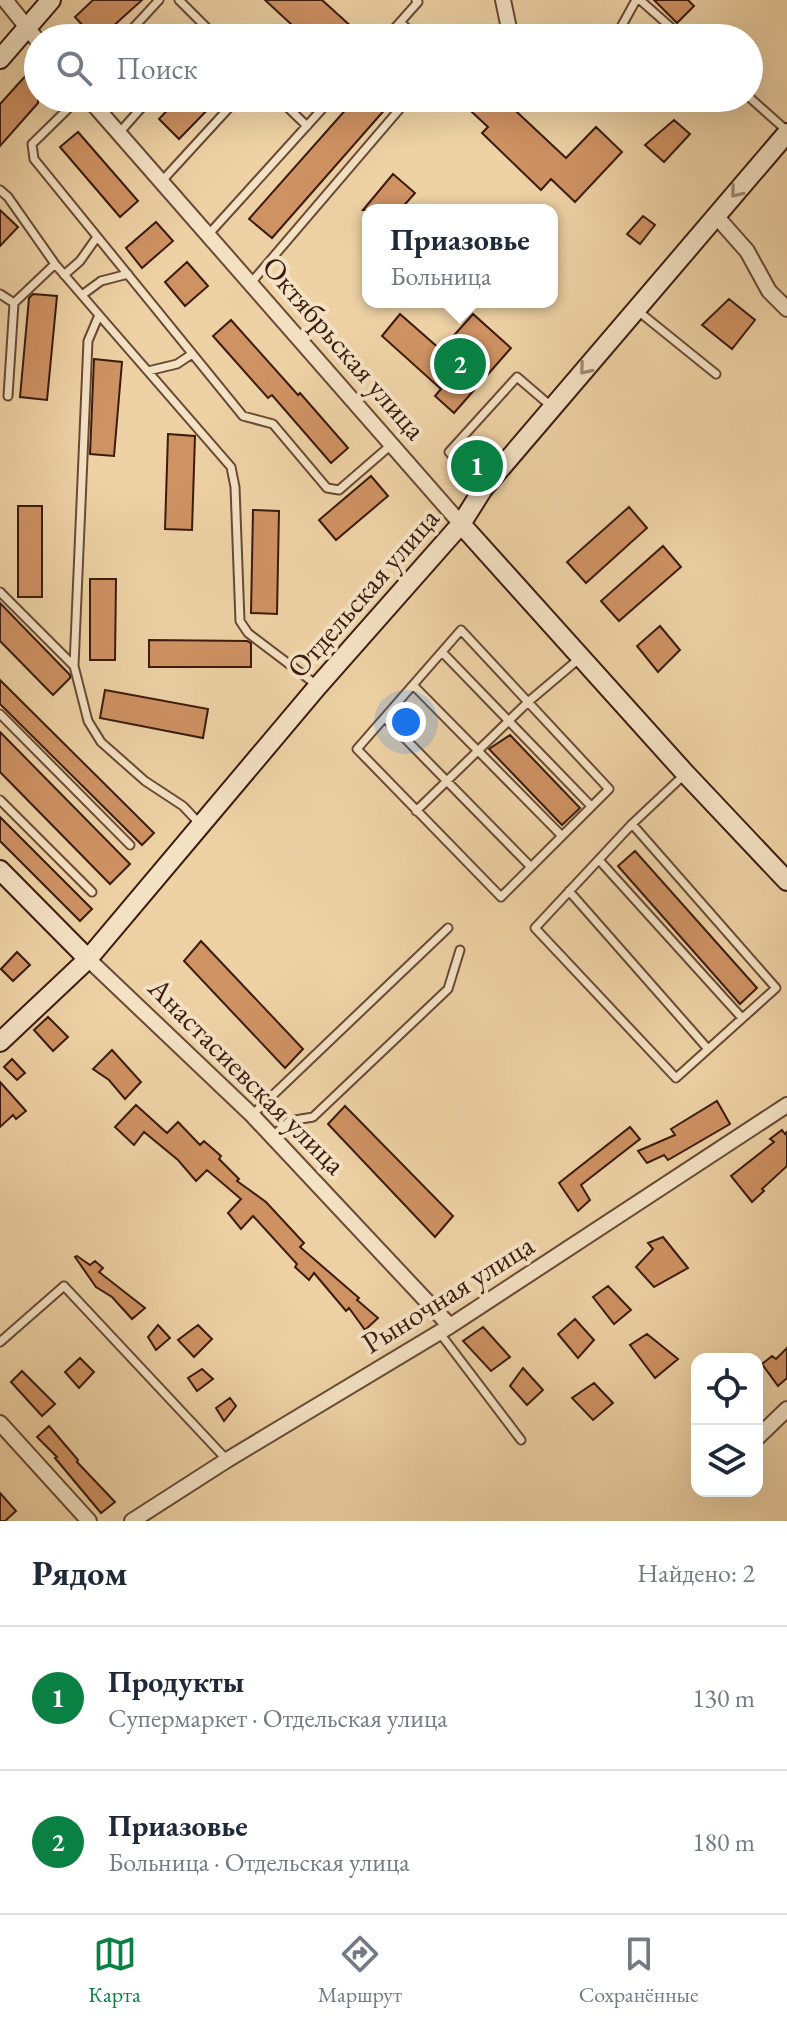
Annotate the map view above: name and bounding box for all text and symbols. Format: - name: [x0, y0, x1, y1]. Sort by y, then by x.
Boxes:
- search box: [24, 24, 763, 112]
- icon: search: [52, 46, 96, 90]
- text: Поиск: [116, 49, 198, 88]
- one-way arrow: [731, 183, 746, 197]
- popup: [362, 204, 558, 308]
- text: Приазовье: [390, 220, 530, 259]
- street label: Октябрьская улица: [254, 248, 435, 448]
- text: Больница: [390, 259, 491, 293]
- pin: 2: [434, 334, 486, 394]
- one-way arrow: [580, 360, 595, 375]
- pin: 1: [451, 436, 503, 496]
- street label: Отдельская улица: [278, 499, 447, 686]
- your location: [386, 702, 426, 742]
- street label: Анастасиевская улица: [140, 968, 354, 1183]
- street label: Рыночная улица: [354, 1225, 541, 1362]
- map controls: [691, 1353, 763, 1497]
- button: locate: [691, 1353, 763, 1425]
- button: layers: [691, 1425, 763, 1497]
- text: Рядом: [32, 1551, 127, 1595]
- text: Найдено: 2: [637, 1556, 755, 1590]
- text: Продукты: [108, 1662, 244, 1701]
- text: 1: [51, 1681, 65, 1715]
- text: 130 m: [692, 1681, 755, 1715]
- text: Супермаркет · Отдельская улица: [108, 1701, 448, 1735]
- text: Приазовье: [108, 1806, 248, 1845]
- text: 2: [51, 1825, 65, 1859]
- text: 180 m: [692, 1825, 755, 1859]
- text: Больница · Отдельская улица: [108, 1845, 410, 1879]
- tab: Карта: [88, 1932, 141, 2009]
- tab: Маршрут: [318, 1932, 402, 2009]
- tab: Сохранённые: [579, 1932, 699, 2009]

